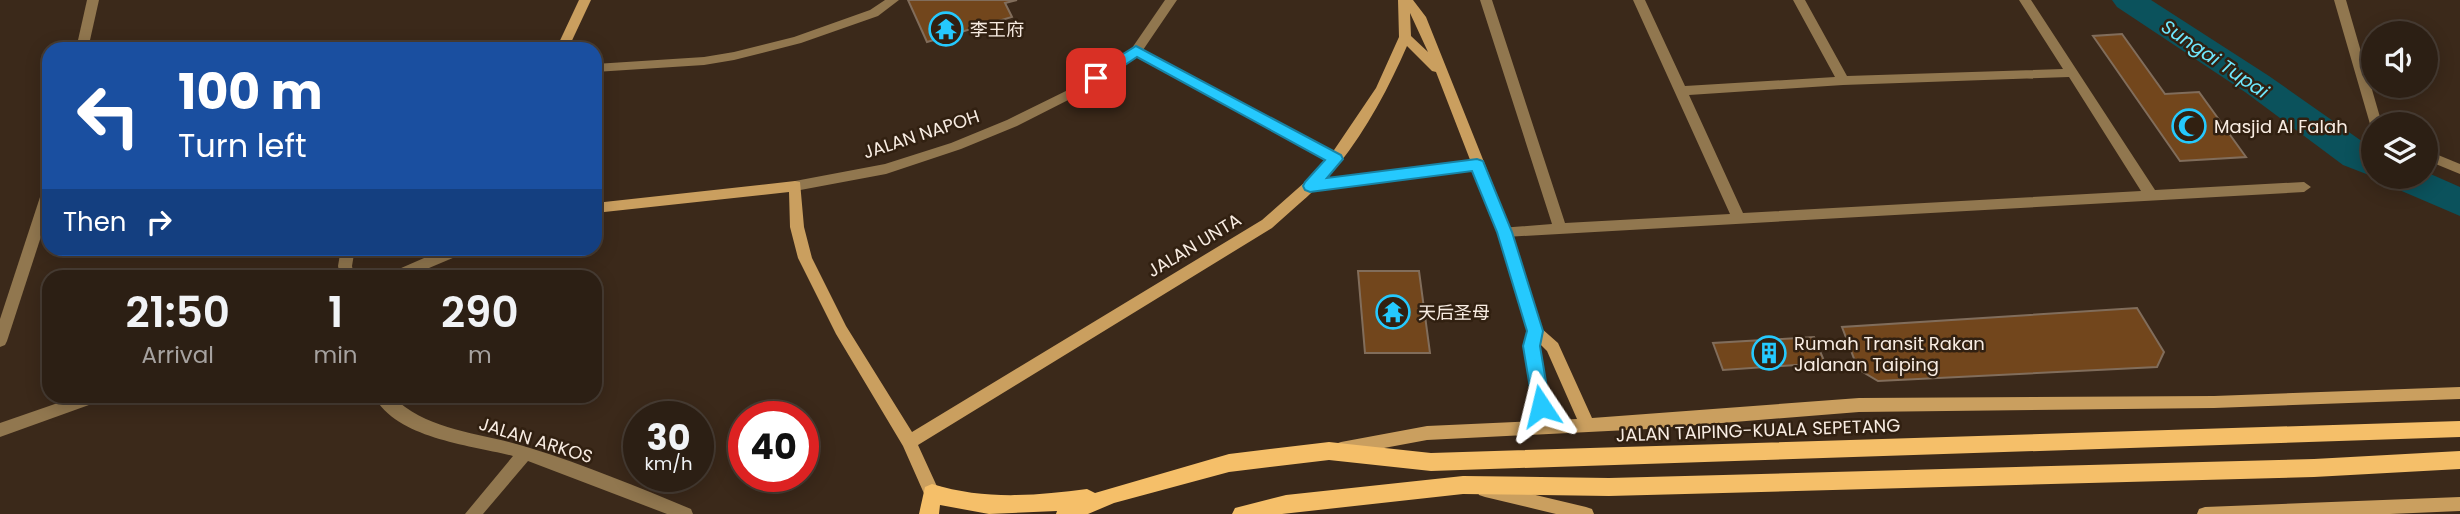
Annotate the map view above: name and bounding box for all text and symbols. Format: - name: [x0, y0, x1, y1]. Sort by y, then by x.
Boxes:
- temple icon: 李王府: [927, 10, 965, 48]
- water label: Sungai Tupai: [2156, 13, 2274, 105]
- place label: 李王府: [970, 17, 1024, 42]
- map controls: [2361, 21, 2438, 189]
- button: sound: [2361, 21, 2438, 98]
- pin: [1066, 48, 1126, 108]
- text: 100 m: [178, 58, 323, 126]
- icon: arrive: [1077, 59, 1115, 97]
- icon: left: [63, 70, 154, 161]
- street label: JALAN NAPOH: [860, 103, 982, 165]
- mosque icon: Masjid Al Falah: [2170, 107, 2208, 145]
- button: layers: [2361, 112, 2438, 189]
- place label: Masjid Al Falah: [2214, 114, 2348, 139]
- text: Turn left: [178, 123, 307, 168]
- icon: right: [140, 203, 178, 241]
- text: Then: [63, 204, 126, 240]
- street label: JALAN UNTA: [1142, 207, 1246, 283]
- text: 21:50: [125, 283, 230, 342]
- text: 1: [328, 283, 343, 342]
- text: 290: [441, 283, 519, 342]
- temple icon: 天后圣母: [1374, 293, 1412, 331]
- place label: 天后圣母: [1418, 300, 1490, 325]
- place label: Rumah Transit Rakan Jalanan Taiping: [1794, 331, 1985, 377]
- building icon: Rumah Transit Rakan Jalanan Taiping: [1750, 334, 1788, 372]
- text: Arrival: [142, 339, 214, 371]
- text: min: [313, 339, 358, 371]
- text: m: [468, 339, 492, 371]
- position arrow: [1504, 369, 1578, 443]
- speed limit sign: 40: [728, 401, 819, 492]
- street label: JALAN ARKOS: [476, 411, 596, 469]
- text: 30: [647, 413, 691, 462]
- street label: JALAN TAIPING-KUALA SEPETANG: [1615, 413, 1901, 447]
- text: km/h: [645, 451, 692, 476]

